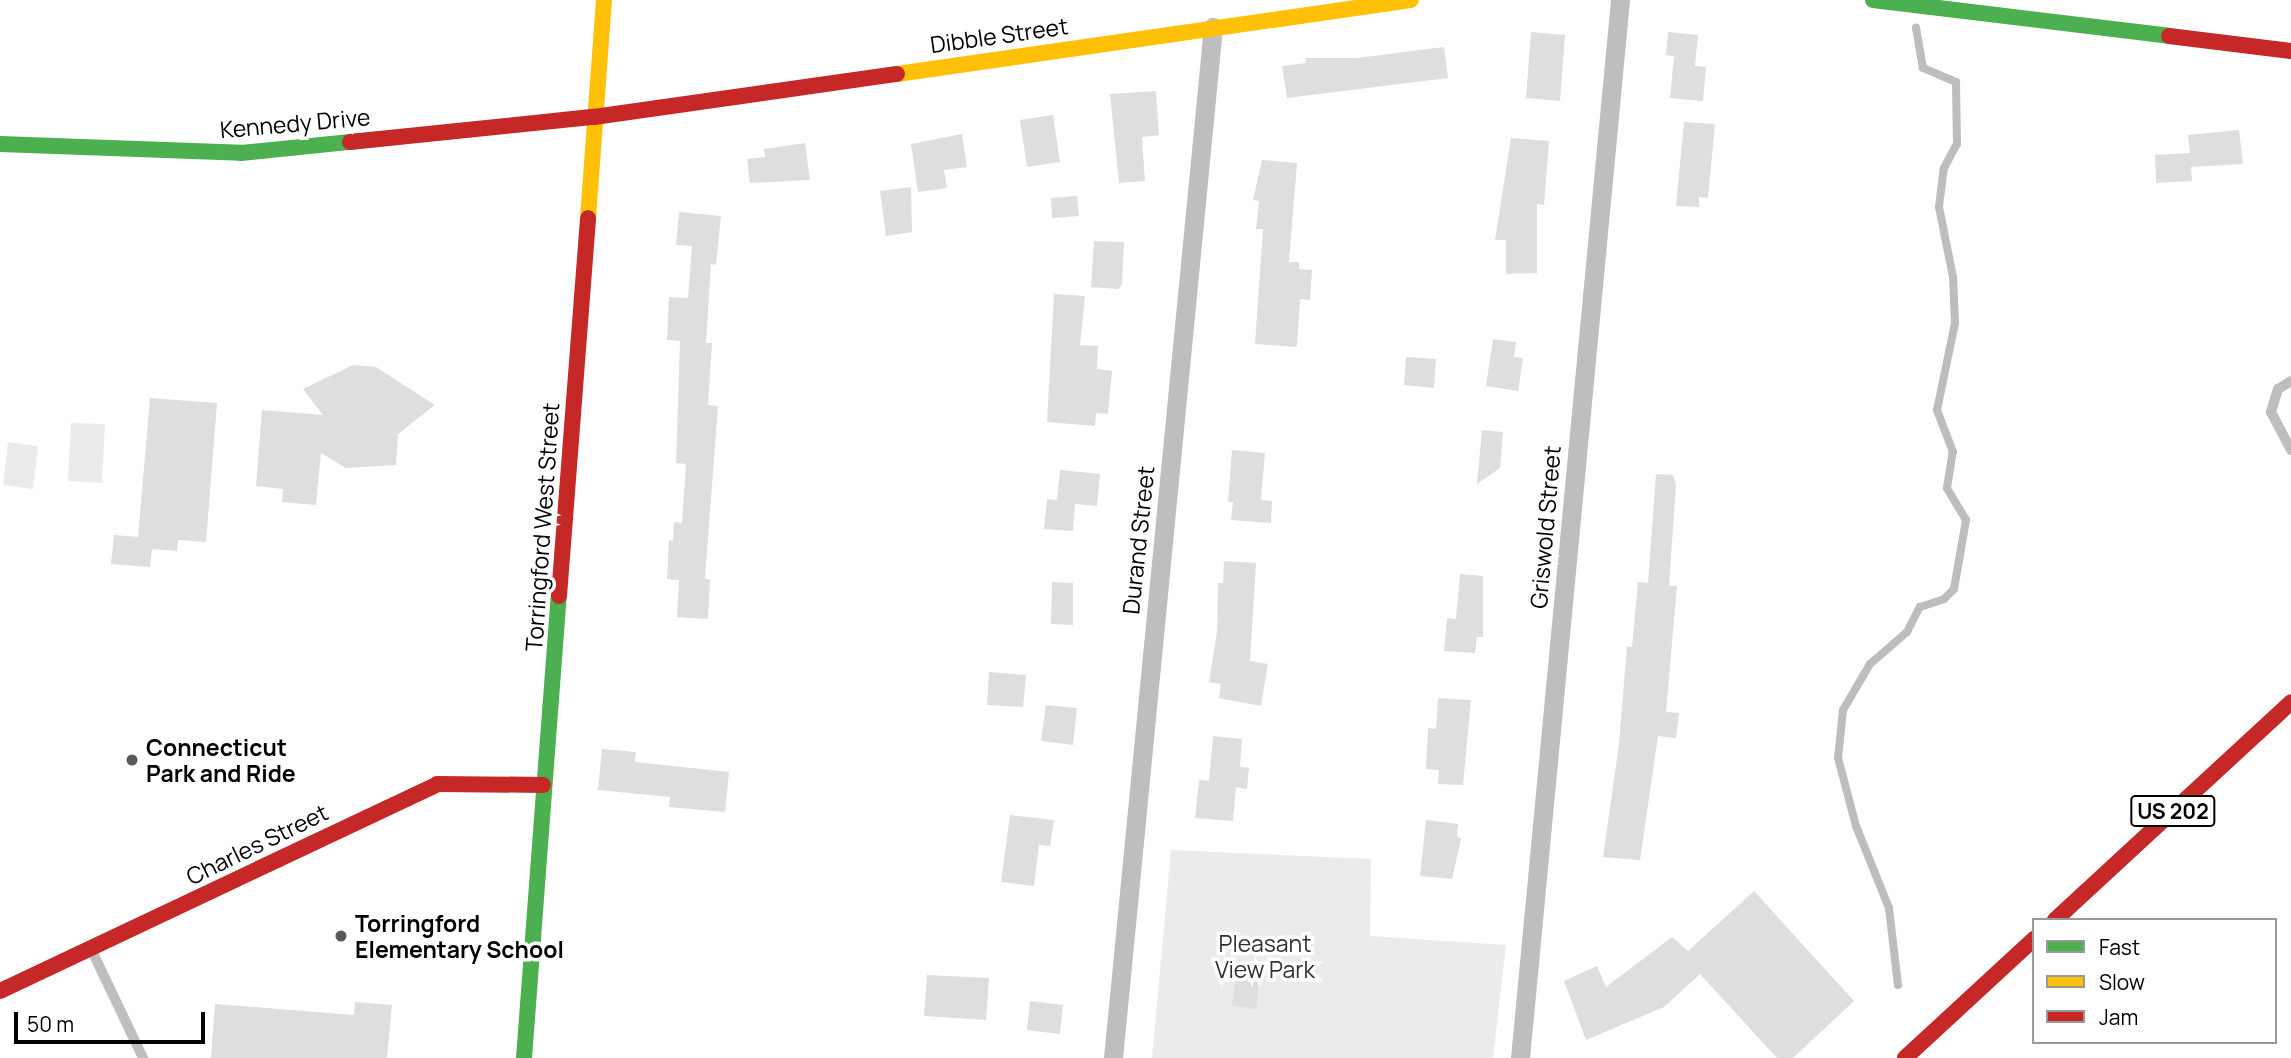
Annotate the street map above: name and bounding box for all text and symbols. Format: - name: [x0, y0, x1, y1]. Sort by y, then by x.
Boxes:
- street label: Dibble Street: [928, 12, 1070, 58]
- street label: Kennedy Drive: [219, 103, 371, 143]
- street label: Torringford West Street: [520, 402, 564, 652]
- street label: Griswold Street: [1524, 444, 1566, 610]
- street label: Durand Street: [1116, 464, 1160, 616]
- place label: Connecticut Park and Ride: [146, 733, 296, 787]
- marker: Connecticut Park and Ride: [124, 752, 140, 768]
- road number: US 202: [2129, 794, 2217, 828]
- street label: Charles Street: [182, 798, 332, 890]
- place label: Torringford Elementary School: [355, 909, 564, 963]
- legend: [2032, 918, 2277, 1044]
- marker: Torringford Elementary School: [333, 928, 349, 944]
- park label: Pleasant View Park: [1215, 929, 1315, 983]
- text: Fast: [2099, 933, 2140, 961]
- text: Slow: [2099, 968, 2145, 996]
- scale bar: [18, 998, 208, 1042]
- text: Jam: [2099, 1003, 2138, 1031]
- text: 50 m: [27, 1010, 74, 1038]

